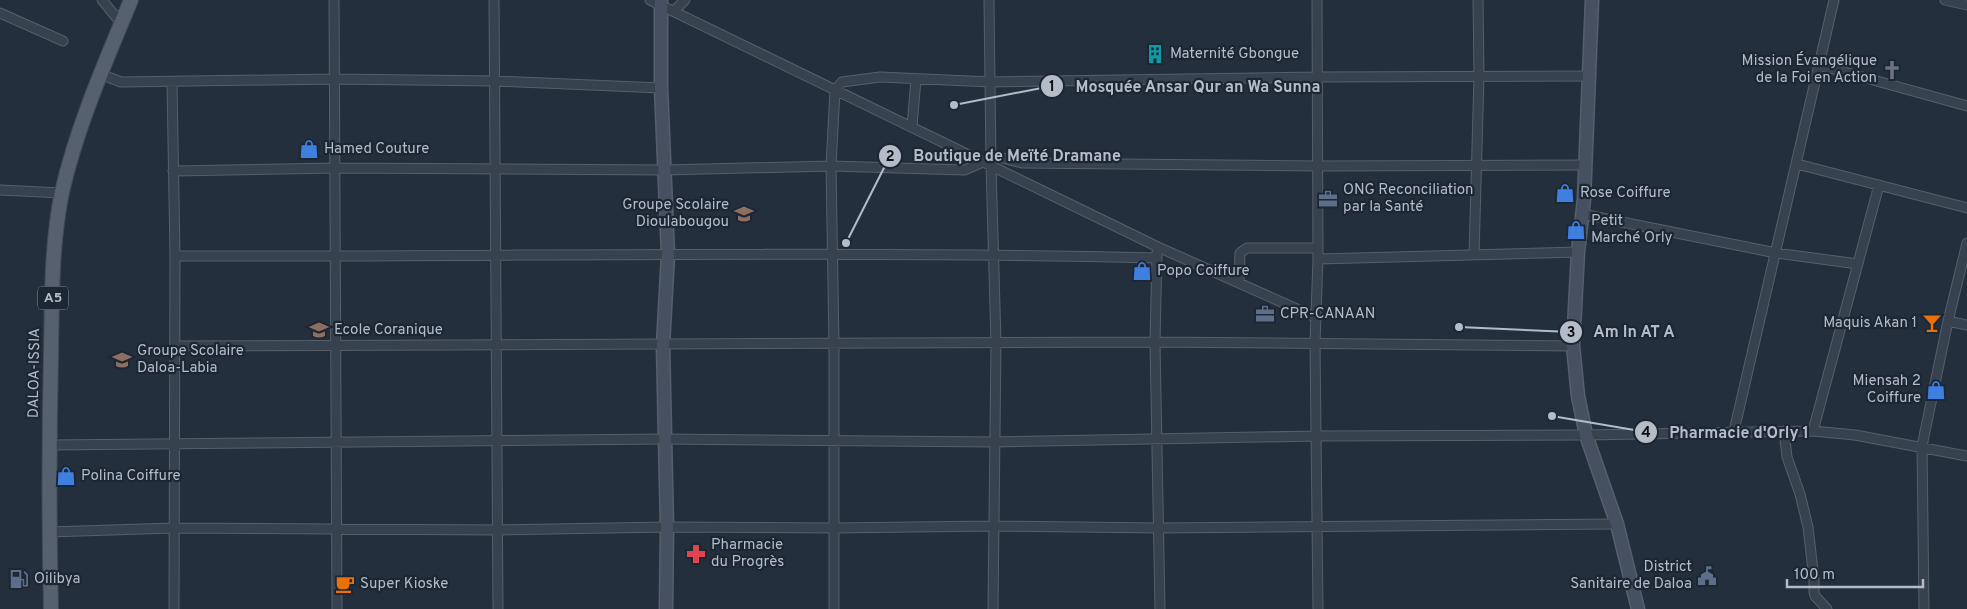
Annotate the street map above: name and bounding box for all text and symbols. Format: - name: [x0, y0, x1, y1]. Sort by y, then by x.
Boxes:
- building icon: Maternité Gbongue: [1144, 43, 1166, 65]
- place label: Maternité Gbongue: [1170, 45, 1299, 64]
- place label: Mission Évangélique de la Foi en Action: [1742, 51, 1877, 88]
- church icon: Mission Évangélique de la Foi en Action: [1881, 59, 1903, 81]
- callout: Mosquée Ansar Qur an Wa Sunna: [1040, 71, 1330, 102]
- text: 1: [1049, 78, 1055, 97]
- text: Mosquée Ansar Qur an Wa Sunna: [1076, 78, 1320, 98]
- shop icon: Hamed Couture: [298, 138, 320, 160]
- place label: Hamed Couture: [324, 140, 429, 159]
- callout: Boutique de Meïté Dramane: [878, 140, 1130, 171]
- text: Boutique de Meïté Dramane: [913, 147, 1121, 167]
- text: 2: [885, 148, 895, 167]
- place label: ONG Reconciliation par la Santé: [1343, 181, 1474, 217]
- shop icon: Rose Coiffure: [1554, 182, 1576, 204]
- place label: Rose Coiffure: [1580, 184, 1670, 203]
- office icon: ONG Reconciliation par la Santé: [1317, 188, 1339, 210]
- place label: Groupe Scolaire Dioulabougou: [622, 196, 729, 232]
- school or university icon: Groupe Scolaire Dioulabougou: [733, 203, 755, 225]
- place label: Petit Marché Orly: [1591, 212, 1673, 248]
- shop icon: Petit Marché Orly: [1565, 219, 1587, 241]
- shop icon: Popo Coiffure: [1131, 260, 1153, 282]
- place label: Popo Coiffure: [1157, 262, 1250, 281]
- road number: A5: [38, 286, 68, 310]
- office icon: CPR-CANAAN: [1254, 303, 1276, 325]
- place label: CPR-CANAAN: [1280, 305, 1375, 324]
- bar icon: Maquis Akan 1: [1921, 312, 1943, 334]
- place label: Maquis Akan 1: [1823, 314, 1917, 333]
- callout: Am In AT A: [1558, 316, 1686, 347]
- school or university icon: Ecole Coranique: [308, 319, 330, 341]
- place label: Ecole Coranique: [334, 321, 443, 340]
- text: Am In AT A: [1593, 323, 1675, 343]
- text: 3: [1567, 324, 1576, 343]
- street label: DALOA-ISSIA: [25, 328, 45, 418]
- place label: Groupe Scolaire Daloa-Labia: [137, 342, 244, 378]
- school or university icon: Groupe Scolaire Daloa-Labia: [111, 349, 133, 371]
- place label: Miensah 2 Coiffure: [1853, 372, 1921, 408]
- shop icon: Miensah 2 Coiffure: [1925, 379, 1947, 401]
- callout: Pharmacie d'Orly 1: [1634, 417, 1818, 448]
- text: 4: [1641, 424, 1651, 443]
- text: Pharmacie d'Orly 1: [1669, 424, 1809, 444]
- shop icon: Polina Coiffure: [55, 465, 77, 487]
- place label: Polina Coiffure: [81, 467, 181, 486]
- place label: Pharmacie du Progrès: [711, 536, 784, 572]
- pharmacy icon: Pharmacie du Progrès: [685, 543, 707, 565]
- scale bar: [1787, 556, 1923, 588]
- place label: District Sanitaire de Daloa: [1570, 558, 1692, 594]
- public building icon: District Sanitaire de Daloa: [1696, 565, 1718, 587]
- text: 100 m: [1794, 566, 1835, 585]
- fuel station icon: Oilibya: [8, 568, 30, 590]
- place label: Oilibya: [34, 570, 80, 589]
- cafe icon: Super Kioske: [334, 573, 356, 595]
- place label: Super Kioske: [360, 575, 448, 594]

